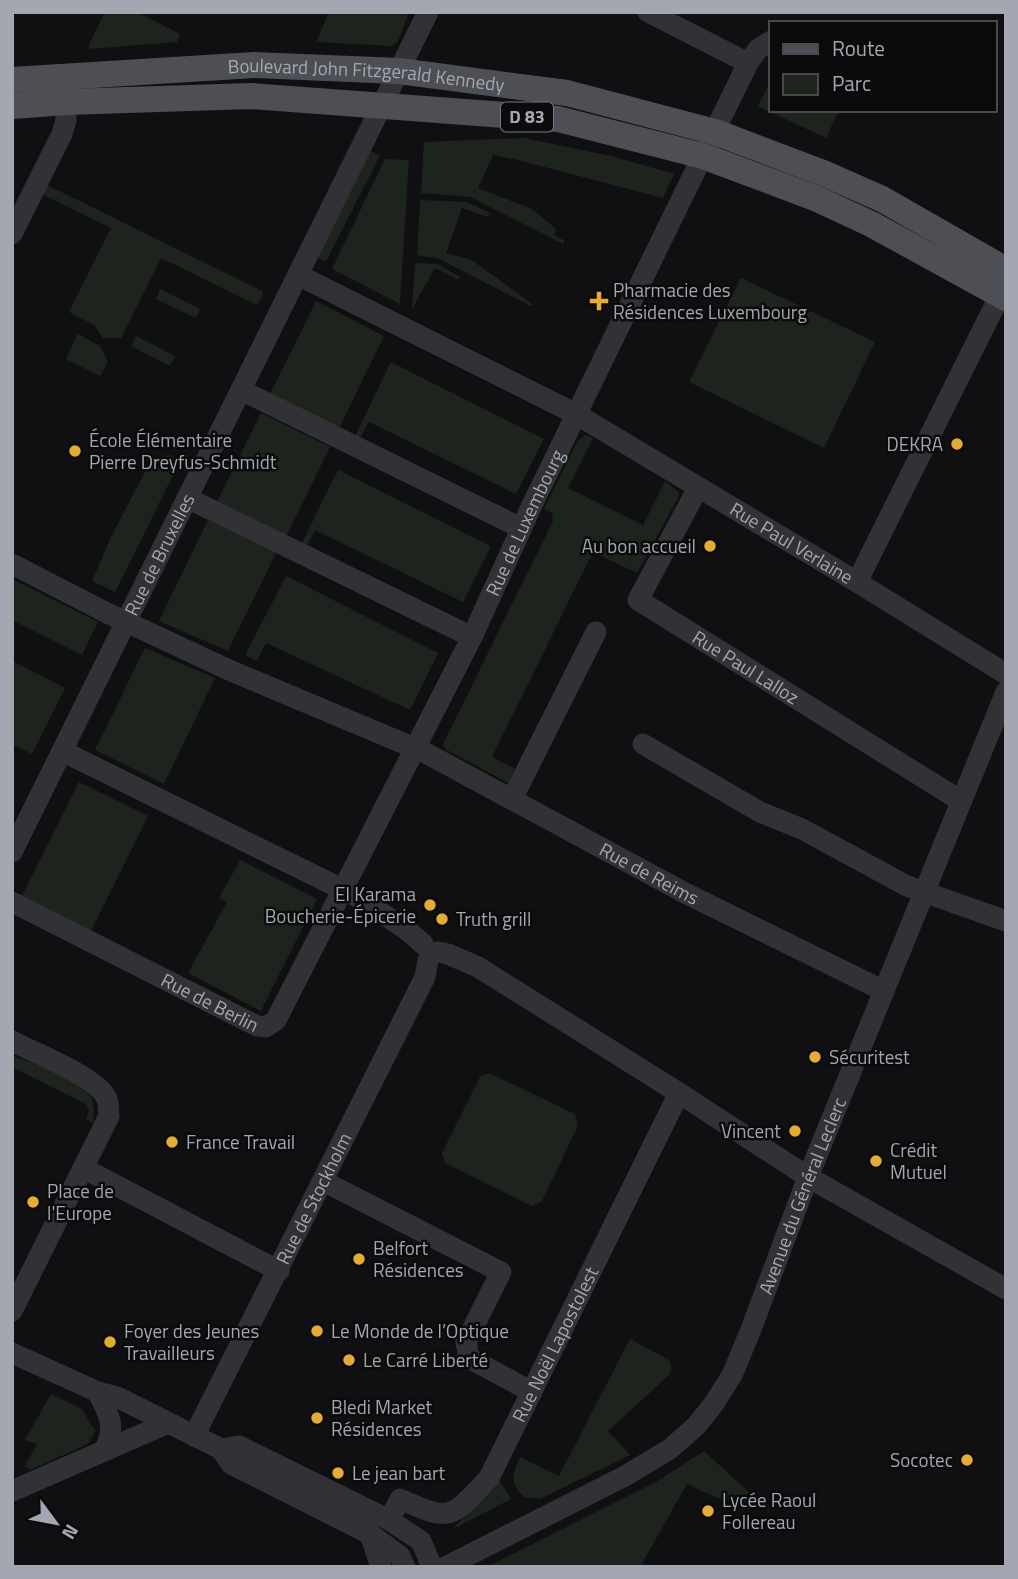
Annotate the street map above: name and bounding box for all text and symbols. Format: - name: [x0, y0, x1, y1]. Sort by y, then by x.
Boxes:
- legend: [769, 21, 997, 112]
- text: Route: [832, 32, 885, 64]
- street label: Boulevard John Fitzgerald Kennedy: [227, 50, 506, 99]
- text: Parc: [832, 67, 871, 99]
- road number: D 83: [501, 103, 553, 132]
- place label: Pharmacie des Résidences Luxembourg: [613, 275, 807, 326]
- marker: Pharmacie des Résidences Luxembourg: [591, 293, 607, 309]
- place label: École Élémentaire Pierre Dreyfus-Schmidt: [89, 425, 277, 476]
- place label: DEKRA: [887, 429, 943, 458]
- marker: DEKRA: [949, 436, 965, 452]
- marker: École Élémentaire Pierre Dreyfus-Schmidt: [67, 443, 83, 459]
- street label: Rue de Luxembourg: [478, 444, 571, 600]
- street label: Rue de Bruxelles: [116, 488, 201, 620]
- street label: Rue Paul Verlaine: [725, 494, 859, 591]
- place label: Au bon accueil: [582, 531, 696, 560]
- marker: Au bon accueil: [702, 538, 718, 554]
- street label: Rue Paul Lalloz: [687, 622, 805, 711]
- street label: Rue de Reims: [594, 834, 704, 912]
- place label: El Karama Boucherie-Épicerie: [265, 879, 416, 930]
- marker: El Karama Boucherie-Épicerie: [422, 897, 438, 913]
- place label: Truth grill: [456, 904, 531, 933]
- marker: Truth grill: [434, 911, 450, 927]
- street label: Rue de Berlin: [156, 965, 264, 1039]
- place label: Sécuritest: [829, 1042, 910, 1071]
- marker: Sécuritest: [807, 1049, 823, 1065]
- street label: Avenue du Général Leclerc: [750, 1092, 853, 1298]
- place label: Vincent: [721, 1116, 781, 1145]
- marker: Vincent: [787, 1123, 803, 1139]
- place label: France Travail: [186, 1127, 295, 1156]
- street label: Rue de Stockholm: [268, 1127, 358, 1269]
- marker: France Travail: [164, 1134, 180, 1150]
- place label: Crédit Mutuel: [890, 1135, 947, 1186]
- marker: Crédit Mutuel: [868, 1153, 884, 1169]
- place label: Place de l'Europe: [47, 1176, 114, 1227]
- marker: Place de l'Europe: [25, 1194, 41, 1210]
- place label: Belfort Résidences: [373, 1233, 464, 1284]
- marker: Belfort Résidences: [351, 1251, 367, 1267]
- street label: Rue Noël Lapostolest: [504, 1261, 605, 1427]
- place label: Foyer des Jeunes Travailleurs: [124, 1316, 259, 1367]
- place label: Le Monde de l’Optique: [331, 1316, 509, 1345]
- marker: Le Monde de l’Optique: [309, 1323, 325, 1339]
- marker: Foyer des Jeunes Travailleurs: [102, 1334, 118, 1350]
- place label: Le Carré Liberté: [363, 1345, 488, 1374]
- marker: Le Carré Liberté: [341, 1352, 357, 1368]
- place label: Bledi Market Résidences: [331, 1392, 433, 1443]
- marker: Bledi Market Résidences: [309, 1410, 325, 1426]
- place label: Socotec: [890, 1445, 953, 1474]
- marker: Socotec: [959, 1452, 975, 1468]
- place label: Le jean bart: [352, 1458, 446, 1487]
- marker: Le jean bart: [330, 1465, 346, 1481]
- place label: Lycée Raoul Follereau: [722, 1485, 817, 1536]
- north arrow: [21, 1488, 91, 1558]
- marker: Lycée Raoul Follereau: [700, 1503, 716, 1519]
- text: N: [55, 1519, 87, 1546]

